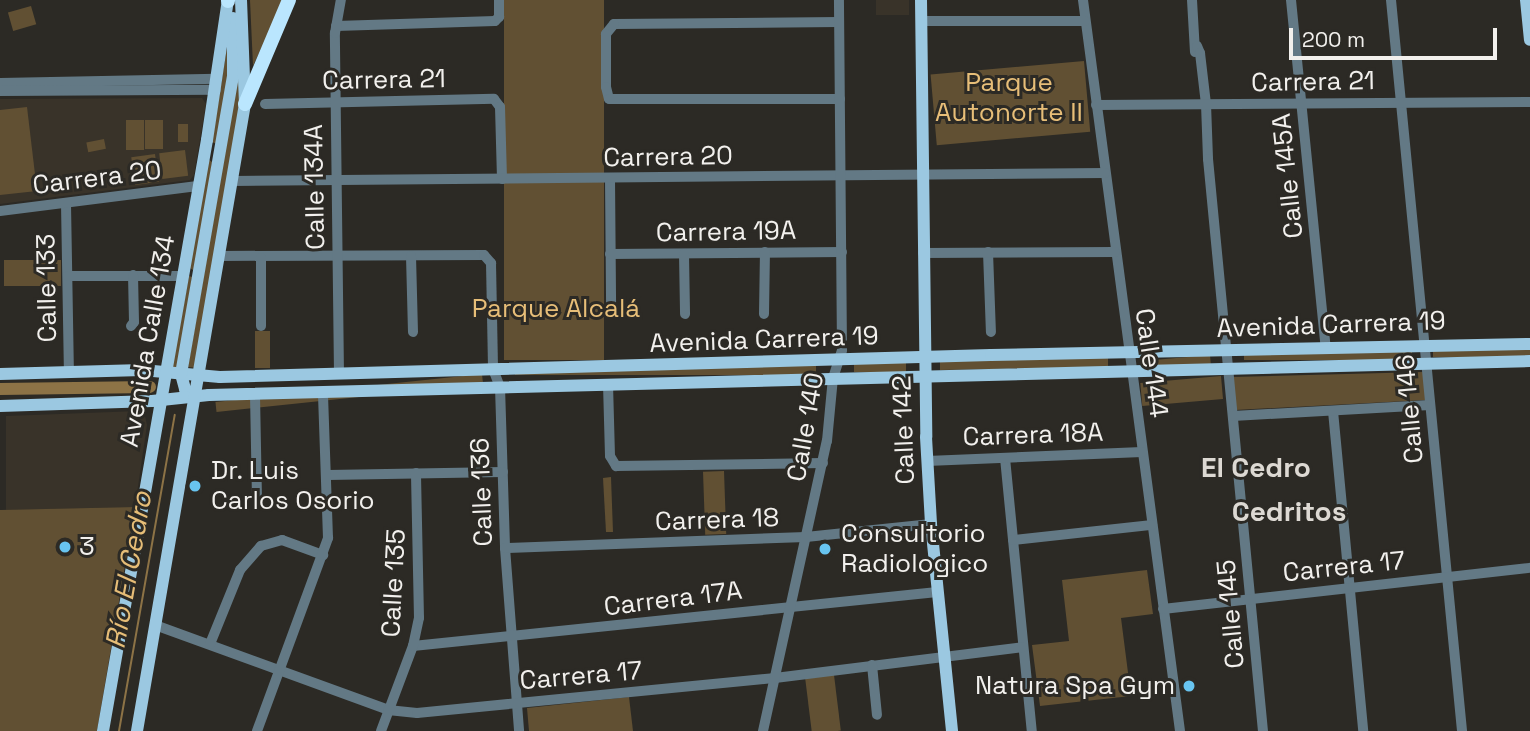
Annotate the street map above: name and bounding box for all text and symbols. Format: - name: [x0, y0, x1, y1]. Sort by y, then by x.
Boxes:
- scale bar: [1292, 14, 1500, 58]
- text: 200 m: [1302, 26, 1365, 53]
- street label: Carrera 21: [322, 63, 446, 97]
- street label: Carrera 21: [1251, 65, 1375, 99]
- park label: Parque Autonorte II: [935, 67, 1083, 128]
- street label: Calle 145A: [1266, 112, 1310, 240]
- street label: Calle 134A: [298, 124, 332, 250]
- street label: Carrera 20: [603, 140, 733, 174]
- street label: Carrera 20: [31, 155, 163, 201]
- street label: Carrera 19A: [656, 215, 796, 249]
- street label: Calle 133: [30, 233, 64, 343]
- street label: Avenida Calle 134: [114, 233, 182, 449]
- park label: Parque Alcalá: [472, 293, 640, 325]
- street label: Avenida Carrera 19: [1216, 305, 1446, 345]
- street label: Calle 144: [1128, 306, 1174, 420]
- street label: Avenida Carrera 19: [649, 320, 879, 360]
- street label: Calle 146: [1390, 353, 1430, 465]
- street label: Calle 140: [781, 370, 831, 484]
- street label: Calle 142: [887, 375, 921, 485]
- street label: Carrera 18A: [962, 417, 1104, 453]
- street label: Calle 136: [465, 437, 499, 547]
- district label: El Cedro: [1201, 450, 1311, 484]
- place label: Dr. Luis Carlos Osorio: [211, 455, 375, 516]
- marker: Dr. Luis Carlos Osorio: [185, 476, 205, 496]
- water label: Río El Cedro: [98, 489, 158, 651]
- district label: Cedritos: [1232, 494, 1346, 528]
- street label: Carrera 18: [654, 502, 780, 538]
- place label: Consultorio Radiologico: [841, 518, 988, 580]
- street label: Calle 135: [376, 528, 412, 638]
- place label: 3: [79, 531, 95, 563]
- marker: 3: [57, 539, 73, 555]
- marker: Consultorio Radiologico: [815, 539, 835, 559]
- street label: Carrera 17: [1281, 545, 1407, 589]
- street label: Calle 145: [1211, 558, 1251, 670]
- street label: Carrera 17A: [602, 575, 744, 623]
- street label: Carrera 17: [519, 655, 643, 697]
- place label: Natura Spa Gym: [975, 670, 1175, 702]
- marker: Natura Spa Gym: [1181, 678, 1197, 694]

